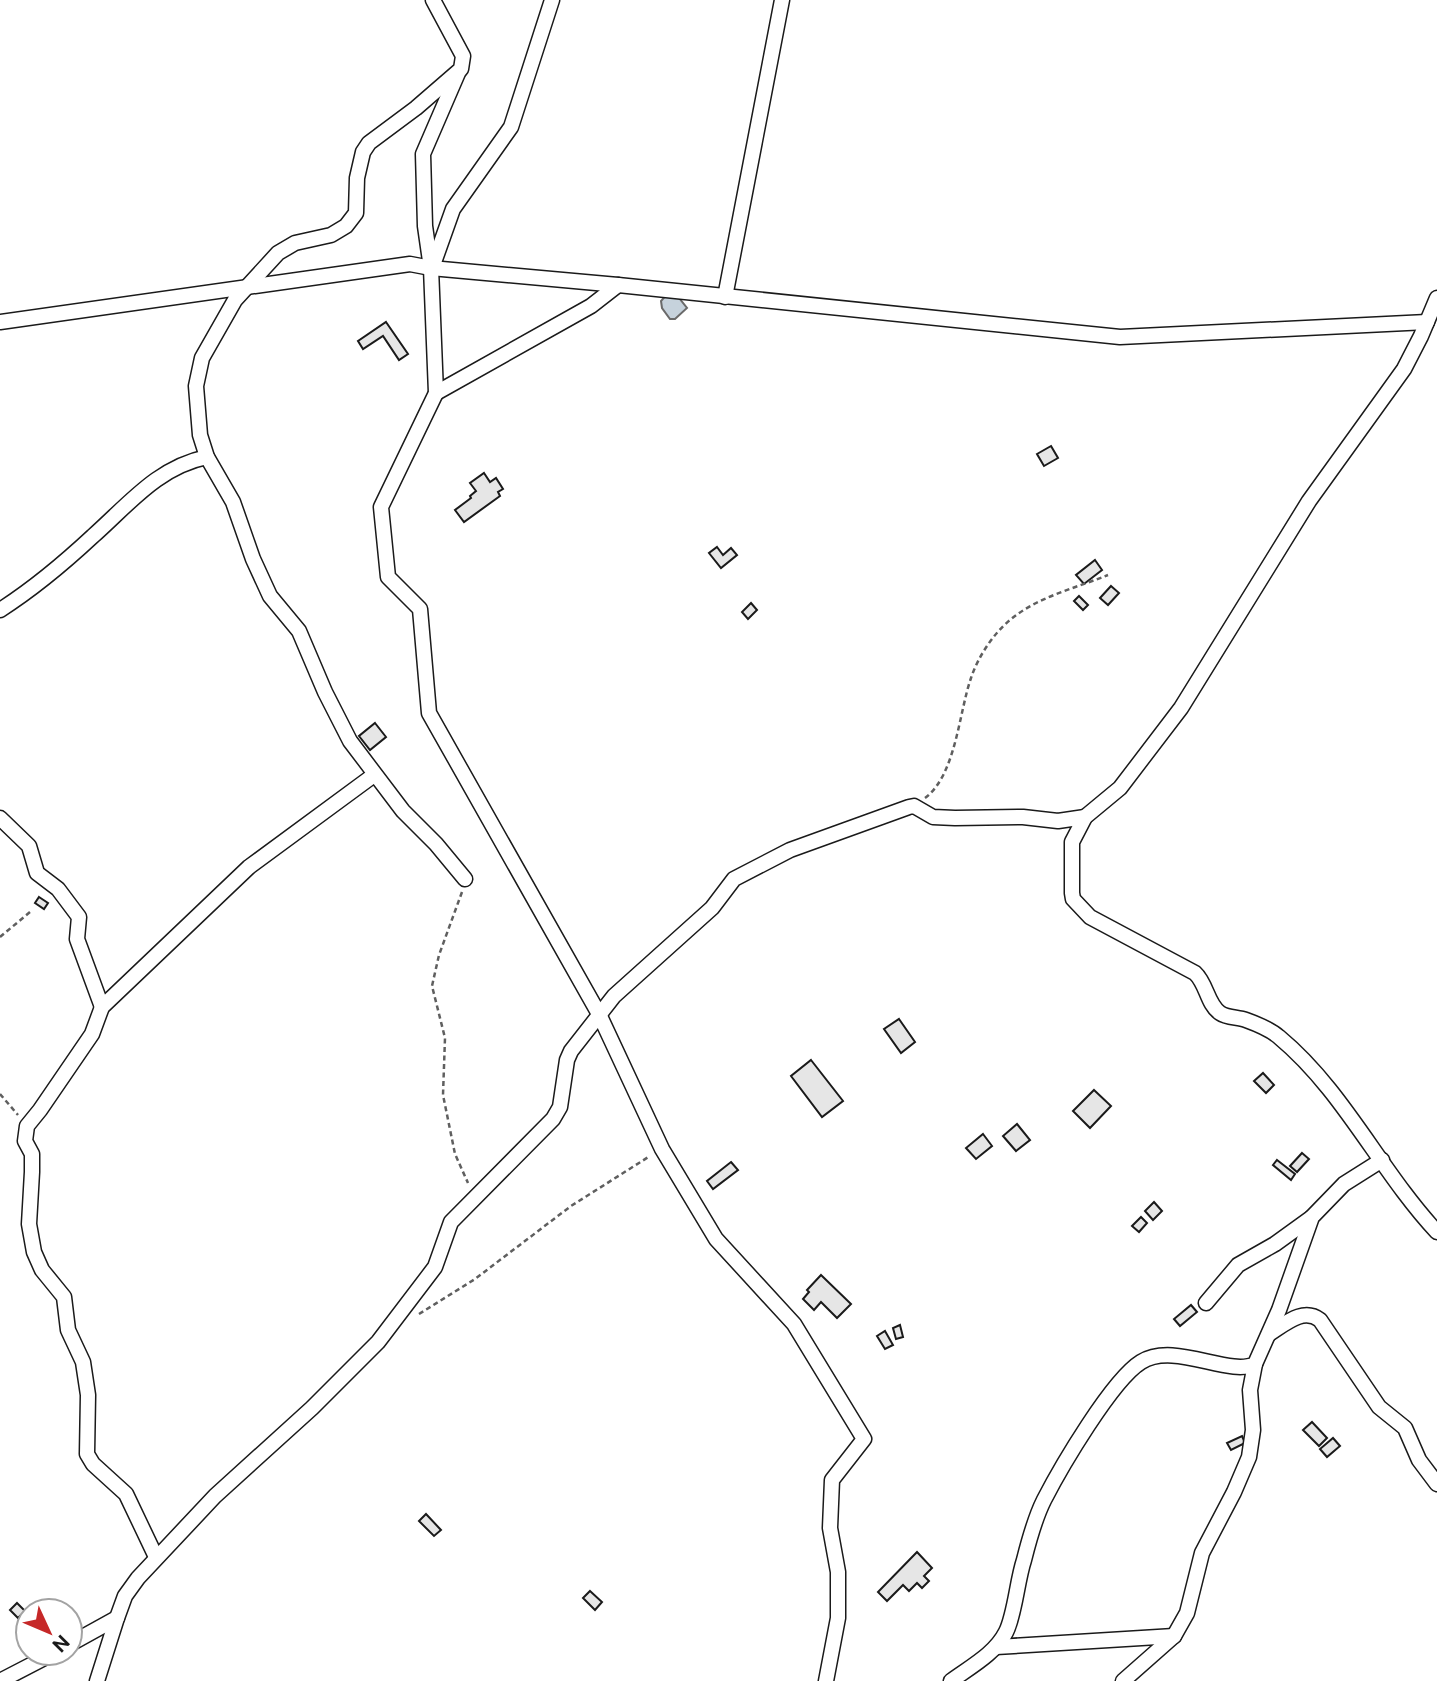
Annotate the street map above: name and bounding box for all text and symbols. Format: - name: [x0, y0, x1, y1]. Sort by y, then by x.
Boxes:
- north arrow: [14, 1597, 84, 1667]
- text: N: [48, 1631, 74, 1657]

